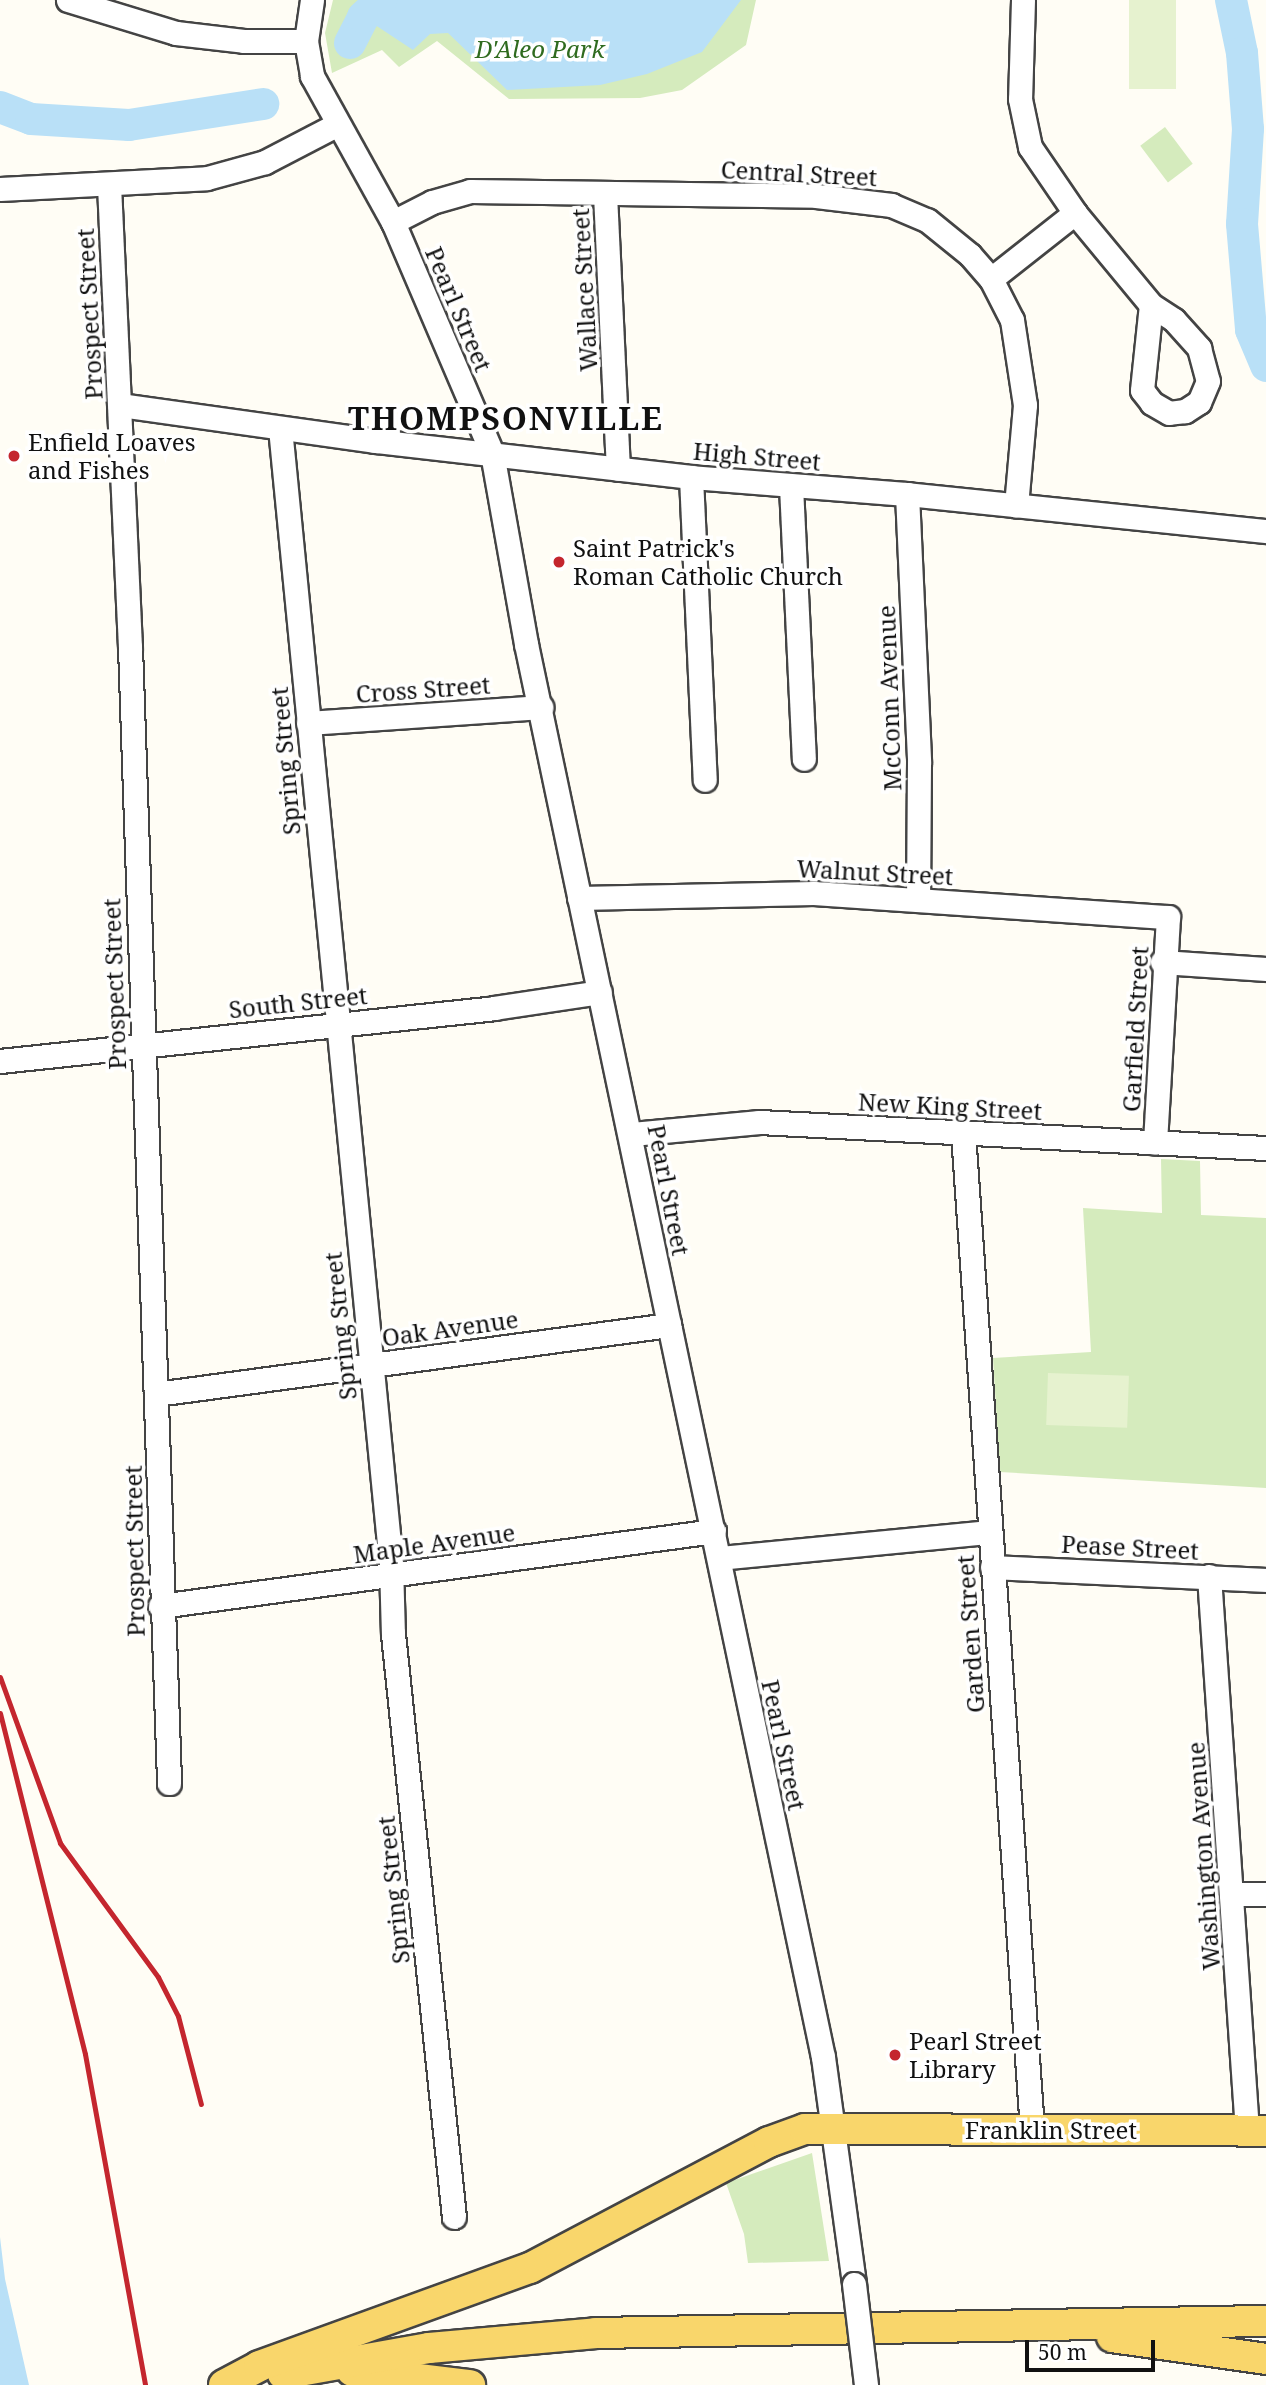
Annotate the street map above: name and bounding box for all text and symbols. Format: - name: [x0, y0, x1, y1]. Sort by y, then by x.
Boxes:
- park label: D'Aleo Park: [475, 35, 605, 63]
- street label: Central Street: [720, 155, 878, 191]
- street label: Wallace Street: [565, 208, 603, 372]
- street label: Prospect Street: [70, 228, 108, 400]
- street label: Pearl Street: [420, 242, 498, 376]
- district label: THOMPSONVILLE: [350, 399, 662, 437]
- place label: Enfield Loaves and Fishes: [28, 428, 195, 484]
- street label: High Street: [692, 436, 822, 476]
- marker: Enfield Loaves and Fishes: [6, 448, 22, 464]
- place label: Saint Patrick's Roman Catholic Church: [573, 534, 843, 590]
- marker: Saint Patrick's Roman Catholic Church: [551, 554, 567, 570]
- street label: McConn Avenue: [871, 605, 907, 791]
- street label: Cross Street: [355, 670, 491, 708]
- street label: Spring Street: [264, 686, 306, 836]
- street label: Walnut Street: [796, 854, 954, 890]
- street label: Prospect Street: [97, 898, 131, 1070]
- street label: Garfield Street: [1116, 945, 1154, 1113]
- street label: South Street: [227, 980, 369, 1024]
- street label: New King Street: [857, 1087, 1043, 1125]
- street label: Pearl Street: [642, 1122, 696, 1258]
- street label: Spring Street: [318, 1251, 362, 1401]
- street label: Oak Avenue: [380, 1304, 520, 1352]
- street label: Prospect Street: [118, 1465, 150, 1637]
- street label: Maple Avenue: [351, 1517, 517, 1569]
- street label: Pease Street: [1060, 1529, 1200, 1565]
- street label: Garden Street: [950, 1554, 990, 1714]
- street label: Pearl Street: [756, 1677, 812, 1813]
- street label: Washington Avenue: [1181, 1741, 1225, 1971]
- street label: Spring Street: [371, 1815, 415, 1965]
- place label: Pearl Street Library: [909, 2027, 1042, 2083]
- marker: Pearl Street Library: [887, 2047, 903, 2063]
- street label: Franklin Street: [965, 2116, 1137, 2144]
- scale bar: [1028, 2326, 1158, 2370]
- text: 50 m: [1038, 2338, 1087, 2366]

